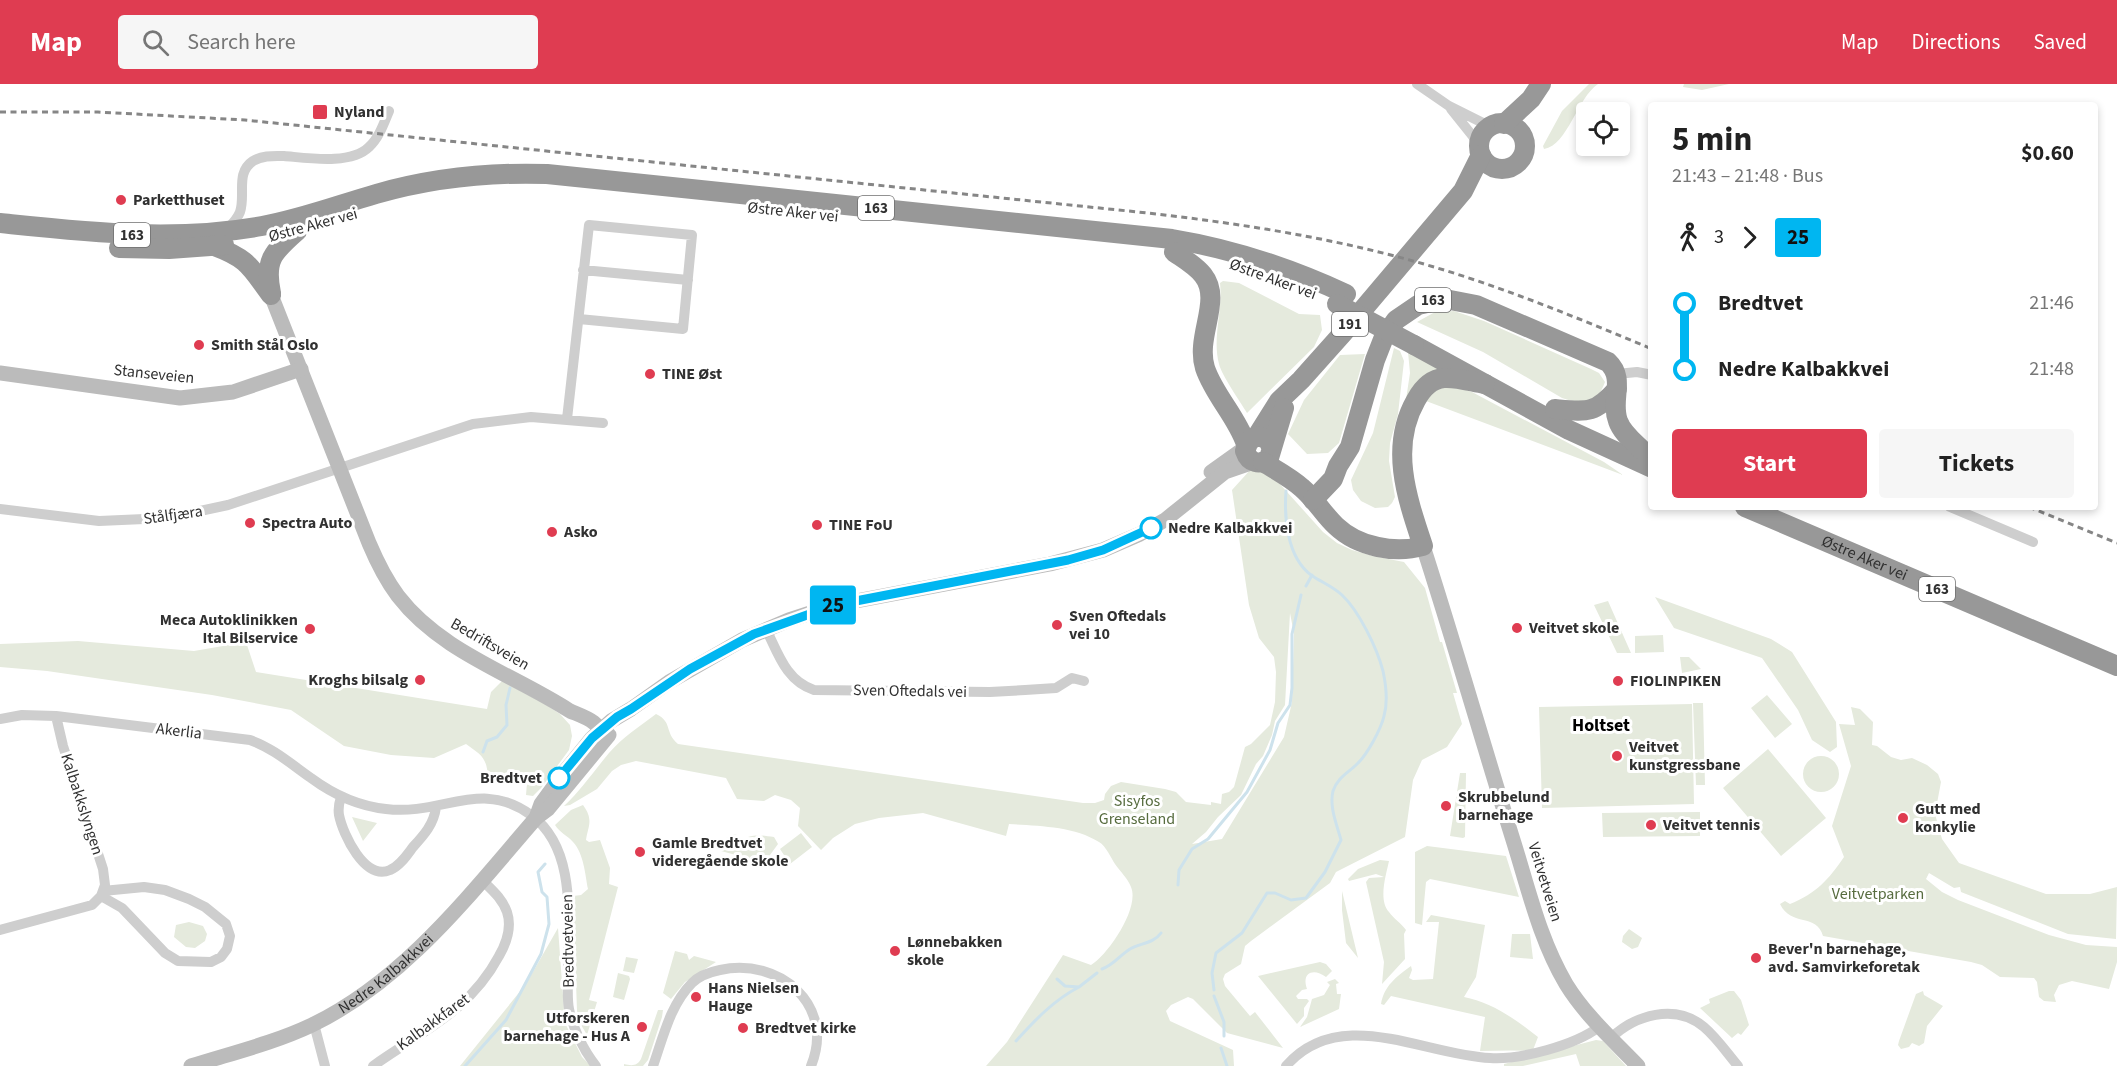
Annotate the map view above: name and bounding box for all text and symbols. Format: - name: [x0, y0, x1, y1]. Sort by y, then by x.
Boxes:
- search box: [118, 15, 538, 69]
- text: Map: [30, 22, 82, 62]
- icon: search: [139, 26, 172, 59]
- text: Search here: [187, 26, 296, 58]
- text: Map: [1841, 27, 1879, 57]
- text: Directions: [1912, 27, 2000, 57]
- text: Saved: [2033, 27, 2087, 57]
- place label: Nyland: [334, 101, 384, 123]
- map controls: [1576, 102, 1630, 156]
- button: locate: [1576, 102, 1630, 156]
- marker: Nyland: [311, 103, 329, 121]
- text: 5 min: [1672, 116, 1752, 163]
- text: $0.60: [2021, 137, 2074, 169]
- text: 21:43 – 21:48 · Bus: [1672, 162, 1823, 190]
- place label: Parketthuset: [133, 189, 225, 211]
- marker: Parketthuset: [114, 193, 128, 207]
- street label: Østre Aker vei: [746, 196, 840, 228]
- road number: 163: [858, 196, 894, 220]
- street label: Østre Aker vei: [266, 203, 360, 247]
- icon: walk: [1672, 221, 1705, 254]
- icon: forward: [1733, 221, 1766, 254]
- text: 25: [1787, 222, 1809, 252]
- road number: 163: [114, 223, 150, 247]
- text: 3: [1714, 223, 1724, 251]
- street label: Østre Aker vei: [1226, 253, 1320, 305]
- text: Bredtvet: [1718, 287, 1803, 319]
- road number: 163: [1415, 288, 1451, 312]
- text: 21:46: [2029, 289, 2074, 317]
- road number: 191: [1332, 312, 1368, 336]
- place label: Smith Stål Oslo: [211, 334, 319, 356]
- marker: Smith Stål Oslo: [192, 338, 206, 352]
- text: Nedre Kalbakkvei: [1718, 353, 1889, 385]
- text: 21:48: [2029, 355, 2074, 383]
- street label: Stanseveien: [113, 359, 195, 389]
- place label: TINE Øst: [662, 363, 722, 385]
- marker: TINE Øst: [643, 367, 657, 381]
- button: Start: [1672, 429, 1867, 498]
- button: Tickets: [1879, 429, 2074, 498]
- street label: Stålfjæra: [142, 500, 204, 530]
- place label: Spectra Auto: [262, 512, 352, 534]
- place label: TINE FoU: [829, 514, 893, 536]
- marker: Spectra Auto: [243, 516, 257, 530]
- marker: Nedre Kalbakkvei: [1140, 517, 1162, 539]
- place label: Nedre Kalbakkvei: [1168, 517, 1293, 539]
- marker: TINE FoU: [810, 518, 824, 532]
- place label: Asko: [563, 521, 598, 543]
- marker: Asko: [545, 525, 559, 539]
- street label: Østre Aker vei: [1818, 530, 1911, 586]
- road number: 163: [1919, 577, 1955, 601]
- line badge: 25: [806, 586, 860, 624]
- text: 25: [822, 590, 844, 620]
- place label: Sven Oftedals vei 10: [1069, 605, 1166, 645]
- place label: Meca Autoklinikken Ital Bilservice: [160, 609, 298, 649]
- street label: Bedriftsveien: [447, 613, 533, 675]
- place label: Veitvet skole: [1528, 617, 1619, 639]
- marker: Sven Oftedals vei 10: [1050, 618, 1064, 632]
- marker: Veitvet skole: [1510, 621, 1524, 635]
- marker: Meca Autoklinikken Ital Bilservice: [303, 622, 317, 636]
- place label: Kroghs bilsalg: [308, 669, 408, 691]
- place label: FIOLINPIKEN: [1630, 670, 1721, 692]
- marker: Kroghs bilsalg: [413, 673, 427, 687]
- marker: FIOLINPIKEN: [1611, 674, 1625, 688]
- street label: Sven Oftedals vei: [853, 679, 967, 703]
- district label: Holtset: [1572, 713, 1630, 738]
- street label: Akerlia: [155, 717, 203, 745]
- place label: Veitvet kunstgressbane: [1628, 736, 1741, 776]
- marker: Veitvet kunstgressbane: [1610, 749, 1624, 763]
- street label: Kalbakkslyngen: [55, 750, 109, 858]
- place label: Bredtvet: [480, 767, 542, 789]
- marker: Bredtvet: [548, 767, 570, 789]
- place label: Skrubbelund barnehage: [1458, 786, 1550, 826]
- park label: Sisyfos Grenseland: [1099, 790, 1175, 830]
- place label: Gutt med konkylie: [1915, 798, 1981, 838]
- marker: Skrubbelund barnehage: [1439, 799, 1453, 813]
- marker: Gutt med konkylie: [1896, 811, 1910, 825]
- place label: Veitvet tennis: [1662, 814, 1760, 836]
- marker: Veitvet tennis: [1644, 818, 1658, 832]
- place label: Gamle Bredtvet videregående skole: [652, 832, 789, 872]
- street label: Veitvetveien: [1523, 840, 1567, 924]
- marker: Gamle Bredtvet videregående skole: [633, 845, 647, 859]
- park label: Veitvetparken: [1832, 883, 1924, 905]
- street label: Bredtvetveien: [556, 894, 580, 988]
- street label: Nedre Kalbakkvei: [334, 929, 438, 1019]
- place label: Lønnebakken skole: [907, 931, 1002, 971]
- place label: Bever'n barnehage, avd. Samvirkeforetak: [1768, 938, 1920, 978]
- marker: Lønnebakken skole: [888, 944, 902, 958]
- marker: Bever'n barnehage, avd. Samvirkeforetak: [1749, 951, 1763, 965]
- place label: Hans Nielsen Hauge: [708, 977, 799, 1017]
- street label: Kalbakkfaret: [392, 988, 474, 1056]
- marker: Hans Nielsen Hauge: [689, 990, 703, 1004]
- place label: Utforskeren barnehage - Hus A: [504, 1007, 631, 1047]
- place label: Bredtvet kirke: [755, 1017, 856, 1039]
- marker: Utforskeren barnehage - Hus A: [635, 1020, 649, 1034]
- marker: Bredtvet kirke: [736, 1021, 750, 1035]

